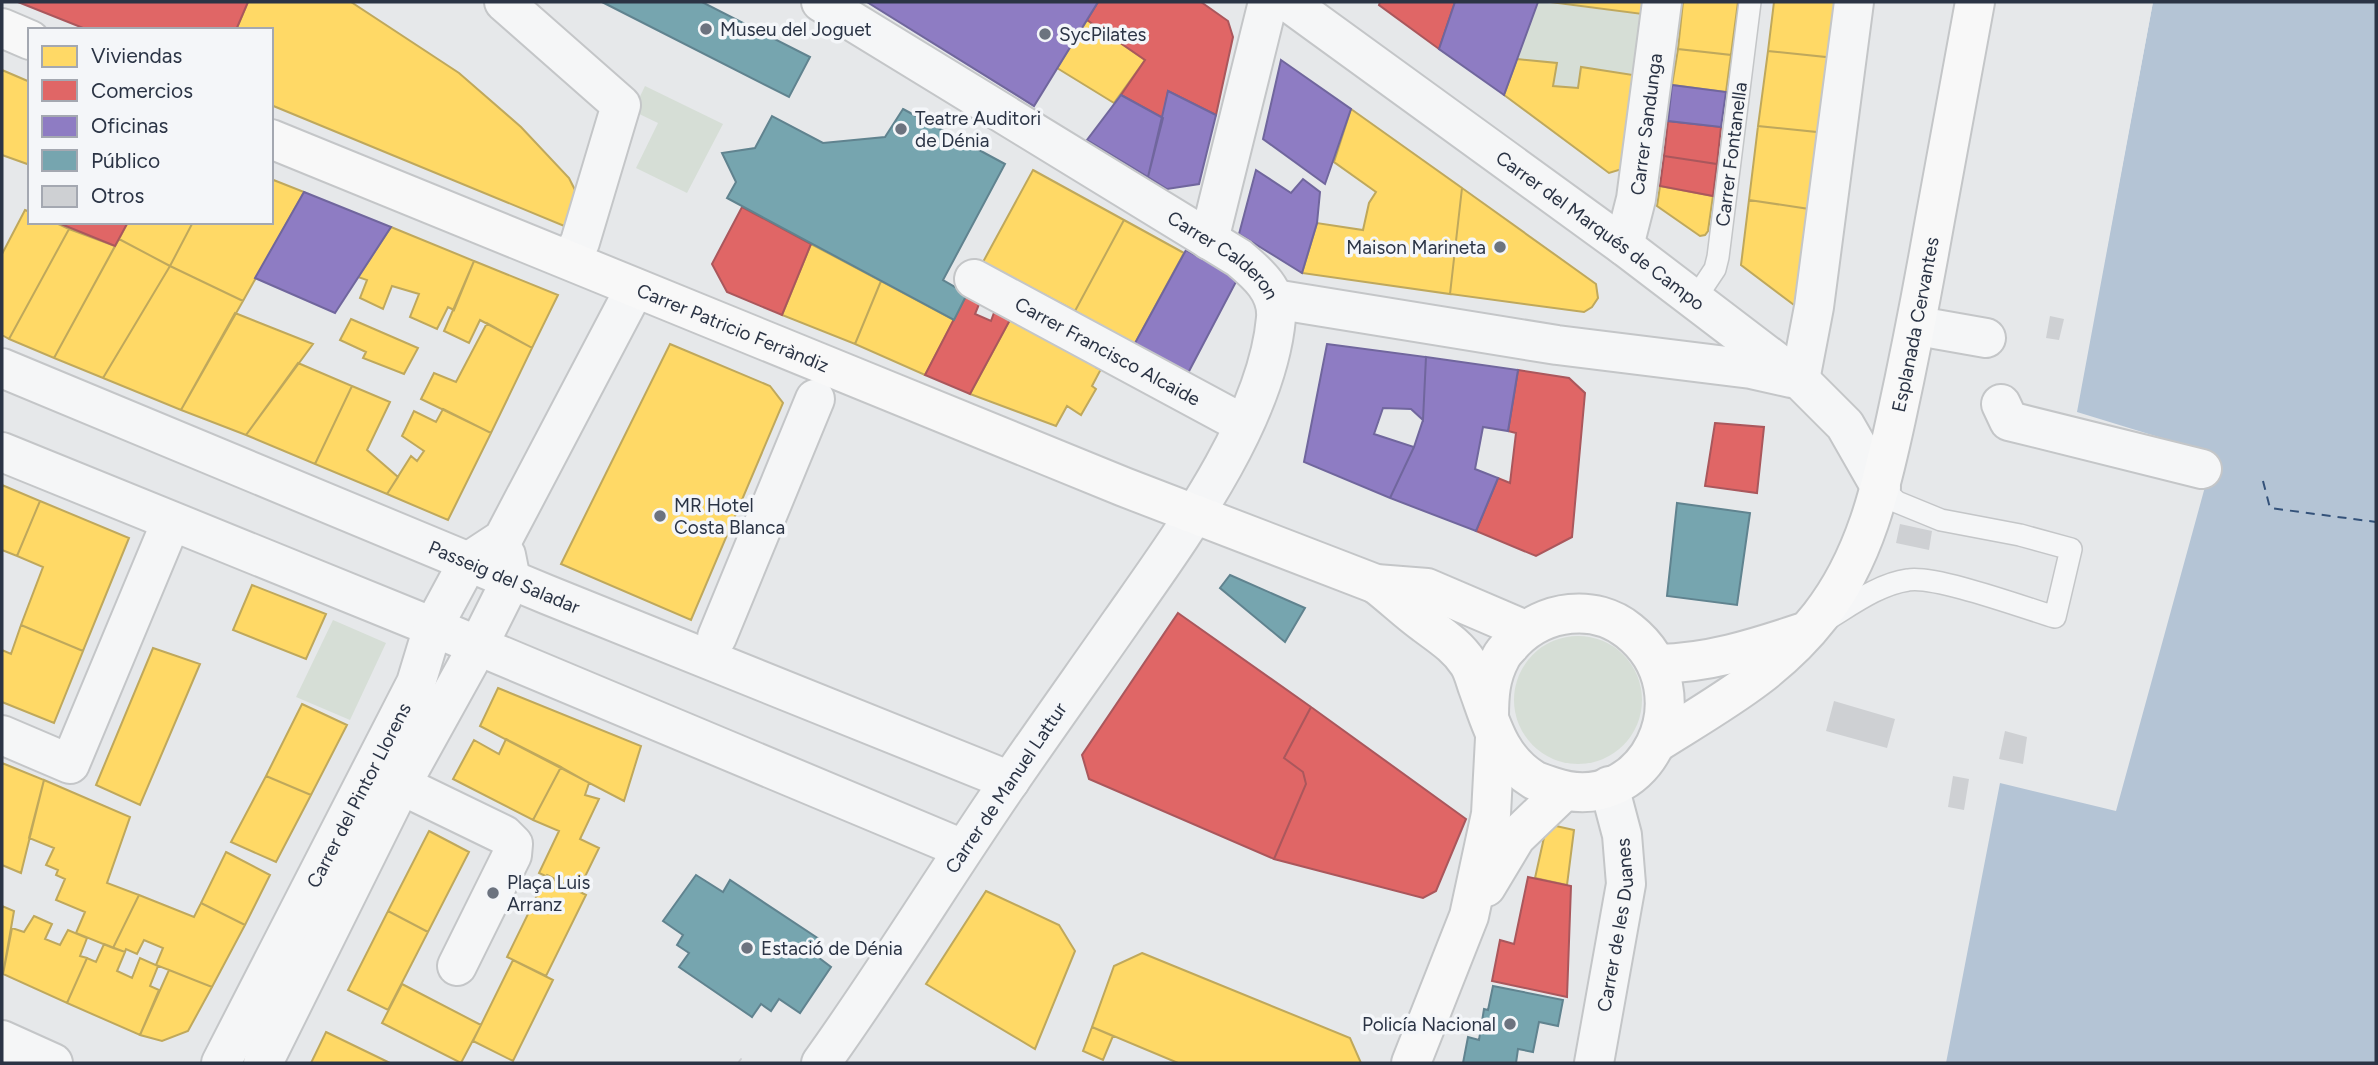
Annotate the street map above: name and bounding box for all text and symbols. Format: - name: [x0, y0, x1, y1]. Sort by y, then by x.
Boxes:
- place label: Museu del Joguet: [720, 18, 872, 41]
- marker: Museu del Joguet: [698, 21, 714, 37]
- place label: SycPilates: [1059, 23, 1147, 46]
- marker: SycPilates: [1037, 26, 1053, 42]
- legend: [28, 28, 273, 224]
- text: Viviendas: [91, 43, 182, 68]
- street label: Carrer Sandunga: [1625, 52, 1667, 197]
- text: Comercios: [91, 78, 193, 103]
- street label: Carrer Fontanella: [1710, 81, 1751, 228]
- place label: Teatre Auditori de Dénia: [915, 107, 1041, 152]
- text: Oficinas: [91, 113, 168, 138]
- marker: Teatre Auditori de Dénia: [893, 121, 909, 137]
- street label: Carrer del Marqués de Campo: [1492, 145, 1710, 315]
- text: Público: [91, 148, 160, 173]
- text: Otros: [91, 183, 144, 208]
- street label: Carrer Calderon: [1163, 206, 1284, 303]
- street label: Esplanada Cervantes: [1886, 235, 1943, 414]
- place label: Maison Marineta: [1346, 236, 1486, 259]
- marker: Maison Marineta: [1492, 239, 1508, 255]
- street label: Carrer Patricio Ferràndiz: [634, 278, 832, 377]
- street label: Carrer Francisco Alcaide: [1011, 292, 1204, 410]
- place label: MR Hotel Costa Blanca: [674, 494, 785, 539]
- marker: MR Hotel Costa Blanca: [652, 508, 668, 524]
- street label: Passeig del Saladar: [425, 535, 584, 618]
- street label: Carrer de Manuel Lattur: [940, 698, 1072, 878]
- street label: Carrer del Pintor Llorens: [301, 699, 416, 892]
- street label: Carrer de les Duanes: [1592, 837, 1638, 1014]
- place label: Plaça Luis Arranz: [507, 871, 590, 916]
- marker: Plaça Luis Arranz: [485, 885, 501, 901]
- place label: Estació de Dénia: [761, 937, 903, 960]
- marker: Estació de Dénia: [739, 940, 755, 956]
- place label: Policía Nacional: [1362, 1013, 1496, 1036]
- marker: Policía Nacional: [1502, 1016, 1518, 1032]

